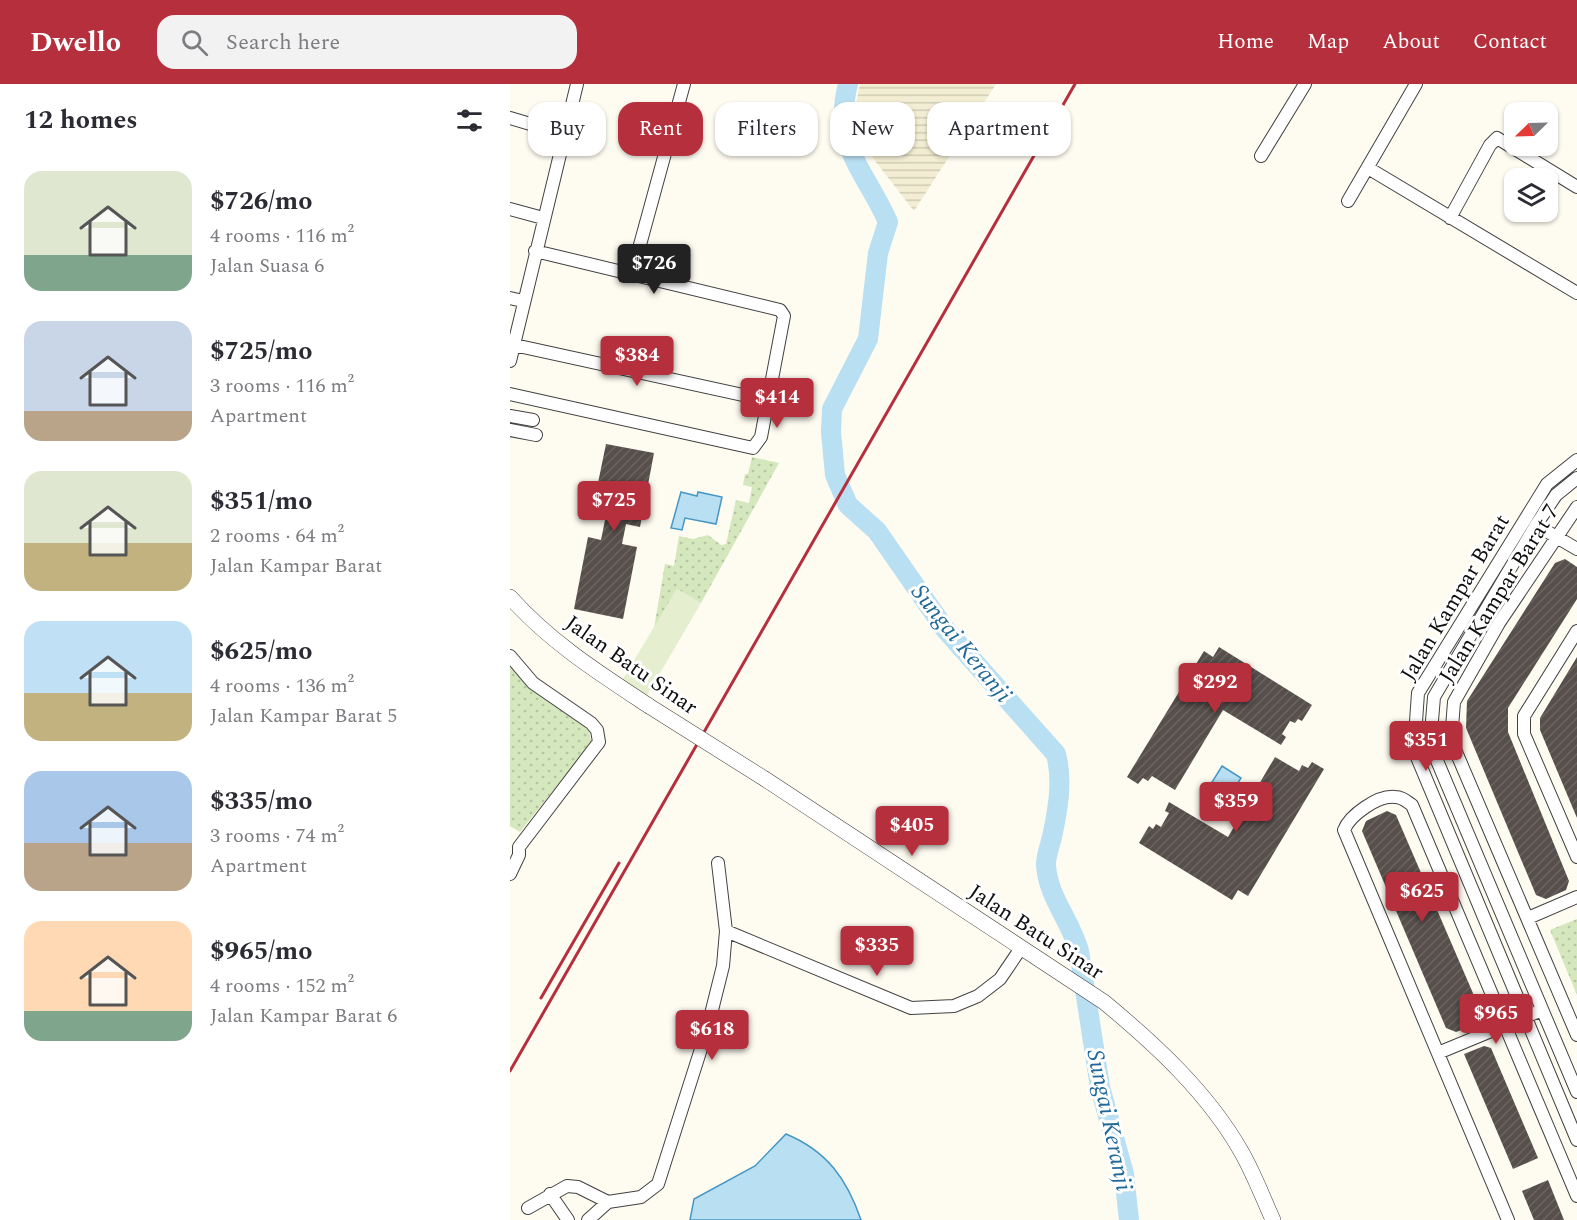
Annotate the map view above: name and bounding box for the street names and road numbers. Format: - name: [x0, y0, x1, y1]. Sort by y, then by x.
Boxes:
- street label: Jalan Kampar Barat 7: [1432, 499, 1564, 687]
- street label: Jalan Kampar Barat: [1394, 509, 1514, 685]
- street label: Jalan Batu Sinar: [558, 607, 705, 724]
- street label: Jalan Batu Sinar: [962, 876, 1111, 989]

